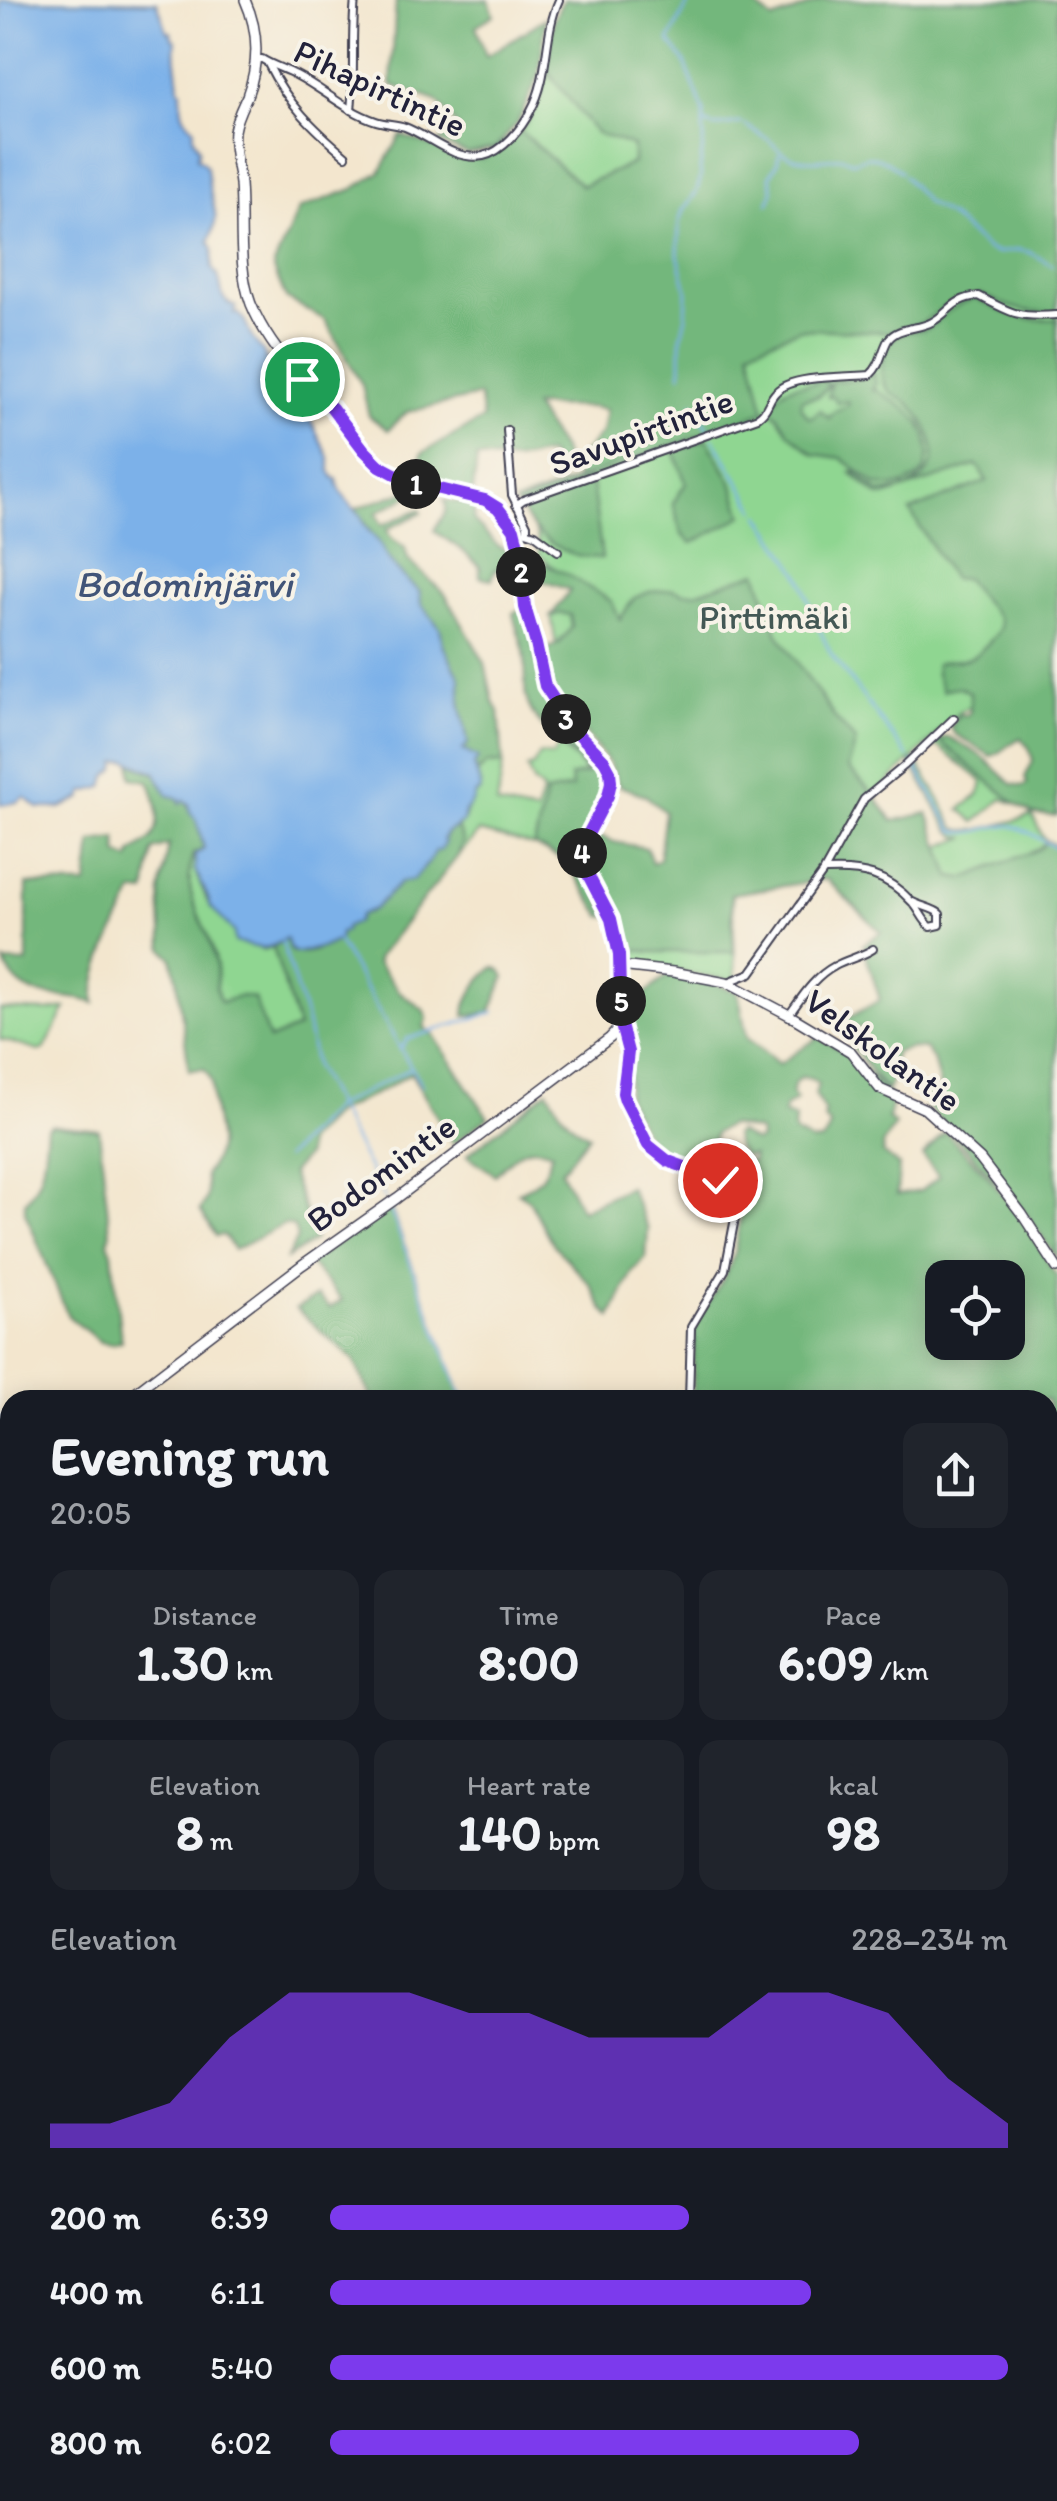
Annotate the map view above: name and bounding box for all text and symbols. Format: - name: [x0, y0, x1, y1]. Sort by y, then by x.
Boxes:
- street label: Pihapirtintie: [287, 30, 473, 146]
- pin: [260, 337, 345, 422]
- icon: arrive: [275, 352, 330, 407]
- street label: Savupirtintie: [543, 379, 739, 485]
- pin: 1: [391, 459, 441, 509]
- text: 1: [410, 467, 423, 501]
- pin: 2: [496, 547, 546, 597]
- text: 2: [514, 555, 528, 589]
- water label: Bodominjärvi: [76, 561, 297, 607]
- park label: Pirttimäki: [699, 596, 849, 638]
- pin: 3: [541, 694, 591, 744]
- text: 3: [558, 702, 574, 736]
- pin: 4: [557, 828, 607, 878]
- text: 4: [574, 836, 590, 870]
- pin: 5: [596, 976, 646, 1026]
- street label: Velskolantie: [797, 979, 969, 1121]
- text: 5: [614, 984, 628, 1018]
- street label: Bodomintie: [299, 1105, 463, 1241]
- pin: [678, 1138, 763, 1223]
- icon: check: [693, 1153, 748, 1208]
- map controls: [925, 1260, 1025, 1360]
- button: locate: [925, 1260, 1025, 1360]
- text: Evening run: [50, 1423, 329, 1489]
- button: share: [903, 1423, 1008, 1528]
- text: 20:05: [50, 1494, 131, 1532]
- text: Distance: [152, 1598, 257, 1632]
- text: Time: [499, 1598, 559, 1632]
- text: Pace: [825, 1598, 881, 1632]
- text: 1.30: [136, 1632, 230, 1693]
- text: 8:00: [478, 1632, 580, 1693]
- text: 6:09: [778, 1632, 874, 1693]
- text: km: [230, 1653, 273, 1687]
- text: /km: [874, 1653, 929, 1687]
- text: Elevation: [149, 1768, 260, 1802]
- text: Heart rate: [467, 1768, 591, 1802]
- text: kcal: [828, 1768, 878, 1802]
- text: 8: [176, 1802, 203, 1863]
- text: 140: [458, 1802, 542, 1863]
- text: 98: [827, 1802, 880, 1863]
- text: m: [203, 1823, 233, 1857]
- text: bpm: [542, 1823, 600, 1857]
- text: Elevation: [50, 1920, 177, 1958]
- text: 228–234 m: [851, 1920, 1008, 1958]
- text: 200 m: [50, 2199, 140, 2237]
- text: 6:39: [210, 2199, 269, 2237]
- text: 400 m: [50, 2274, 143, 2312]
- text: 6:11: [210, 2274, 264, 2312]
- text: 600 m: [50, 2349, 140, 2387]
- text: 5:40: [210, 2349, 274, 2387]
- text: 800 m: [50, 2424, 141, 2462]
- text: 6:02: [210, 2424, 271, 2462]

